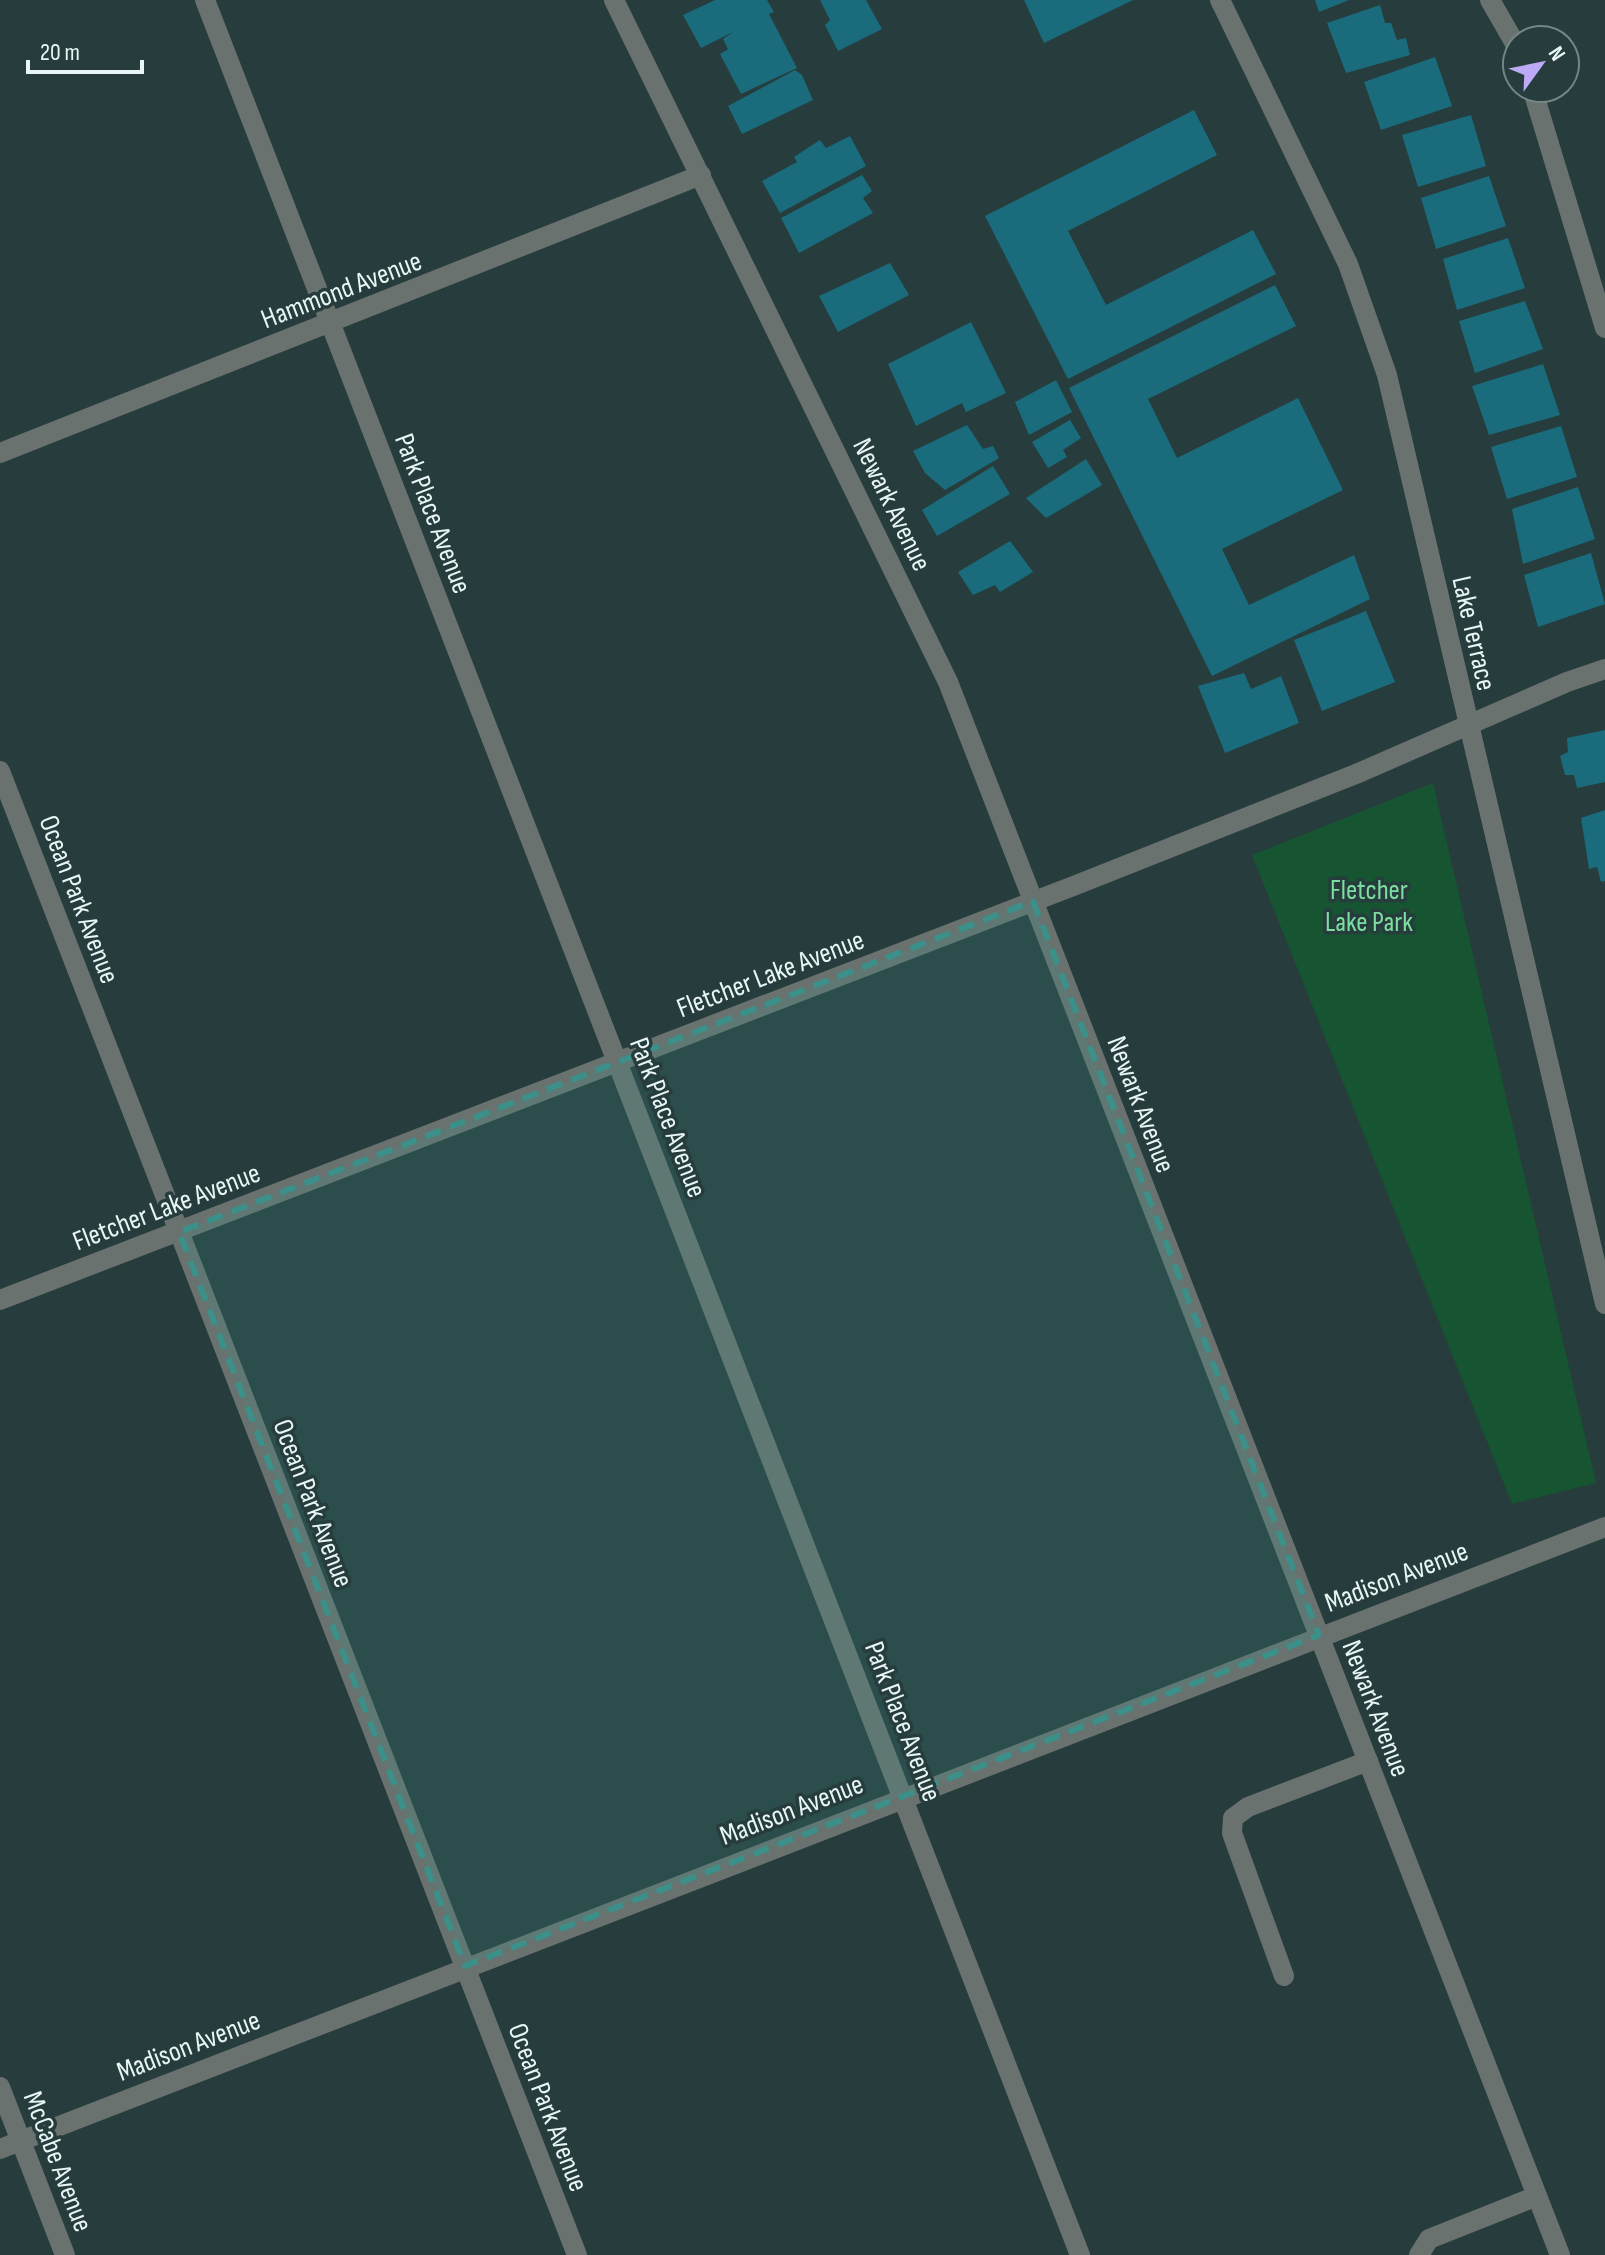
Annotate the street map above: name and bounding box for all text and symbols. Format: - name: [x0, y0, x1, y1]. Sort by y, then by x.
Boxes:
- scale bar: [28, 24, 142, 74]
- north arrow: [1501, 24, 1581, 104]
- text: 20 m: [40, 38, 80, 67]
- text: N: [1542, 42, 1571, 66]
- street label: Hammond Avenue: [257, 245, 426, 336]
- street label: Park Place Avenue: [387, 429, 478, 598]
- street label: Newark Avenue: [845, 433, 938, 576]
- street label: Lake Terrace: [1444, 573, 1503, 694]
- street label: Ocean Park Avenue: [31, 811, 126, 988]
- park label: Fletcher Lake Park: [1325, 874, 1413, 939]
- street label: Fletcher Lake Avenue: [672, 924, 869, 1025]
- street label: Newark Avenue: [1100, 1032, 1182, 1177]
- street label: Park Place Avenue: [622, 1033, 713, 1202]
- street label: Fletcher Lake Avenue: [68, 1157, 265, 1258]
- street label: Ocean Park Avenue: [265, 1415, 360, 1592]
- street label: Madison Avenue: [1320, 1535, 1473, 1620]
- street label: Newark Avenue: [1335, 1636, 1417, 1781]
- street label: Park Place Avenue: [857, 1637, 948, 1806]
- street label: Madison Avenue: [715, 1768, 868, 1853]
- street label: Madison Avenue: [112, 2004, 265, 2089]
- street label: Ocean Park Avenue: [500, 2019, 595, 2196]
- street label: McCabe Avenue: [16, 2087, 99, 2236]

